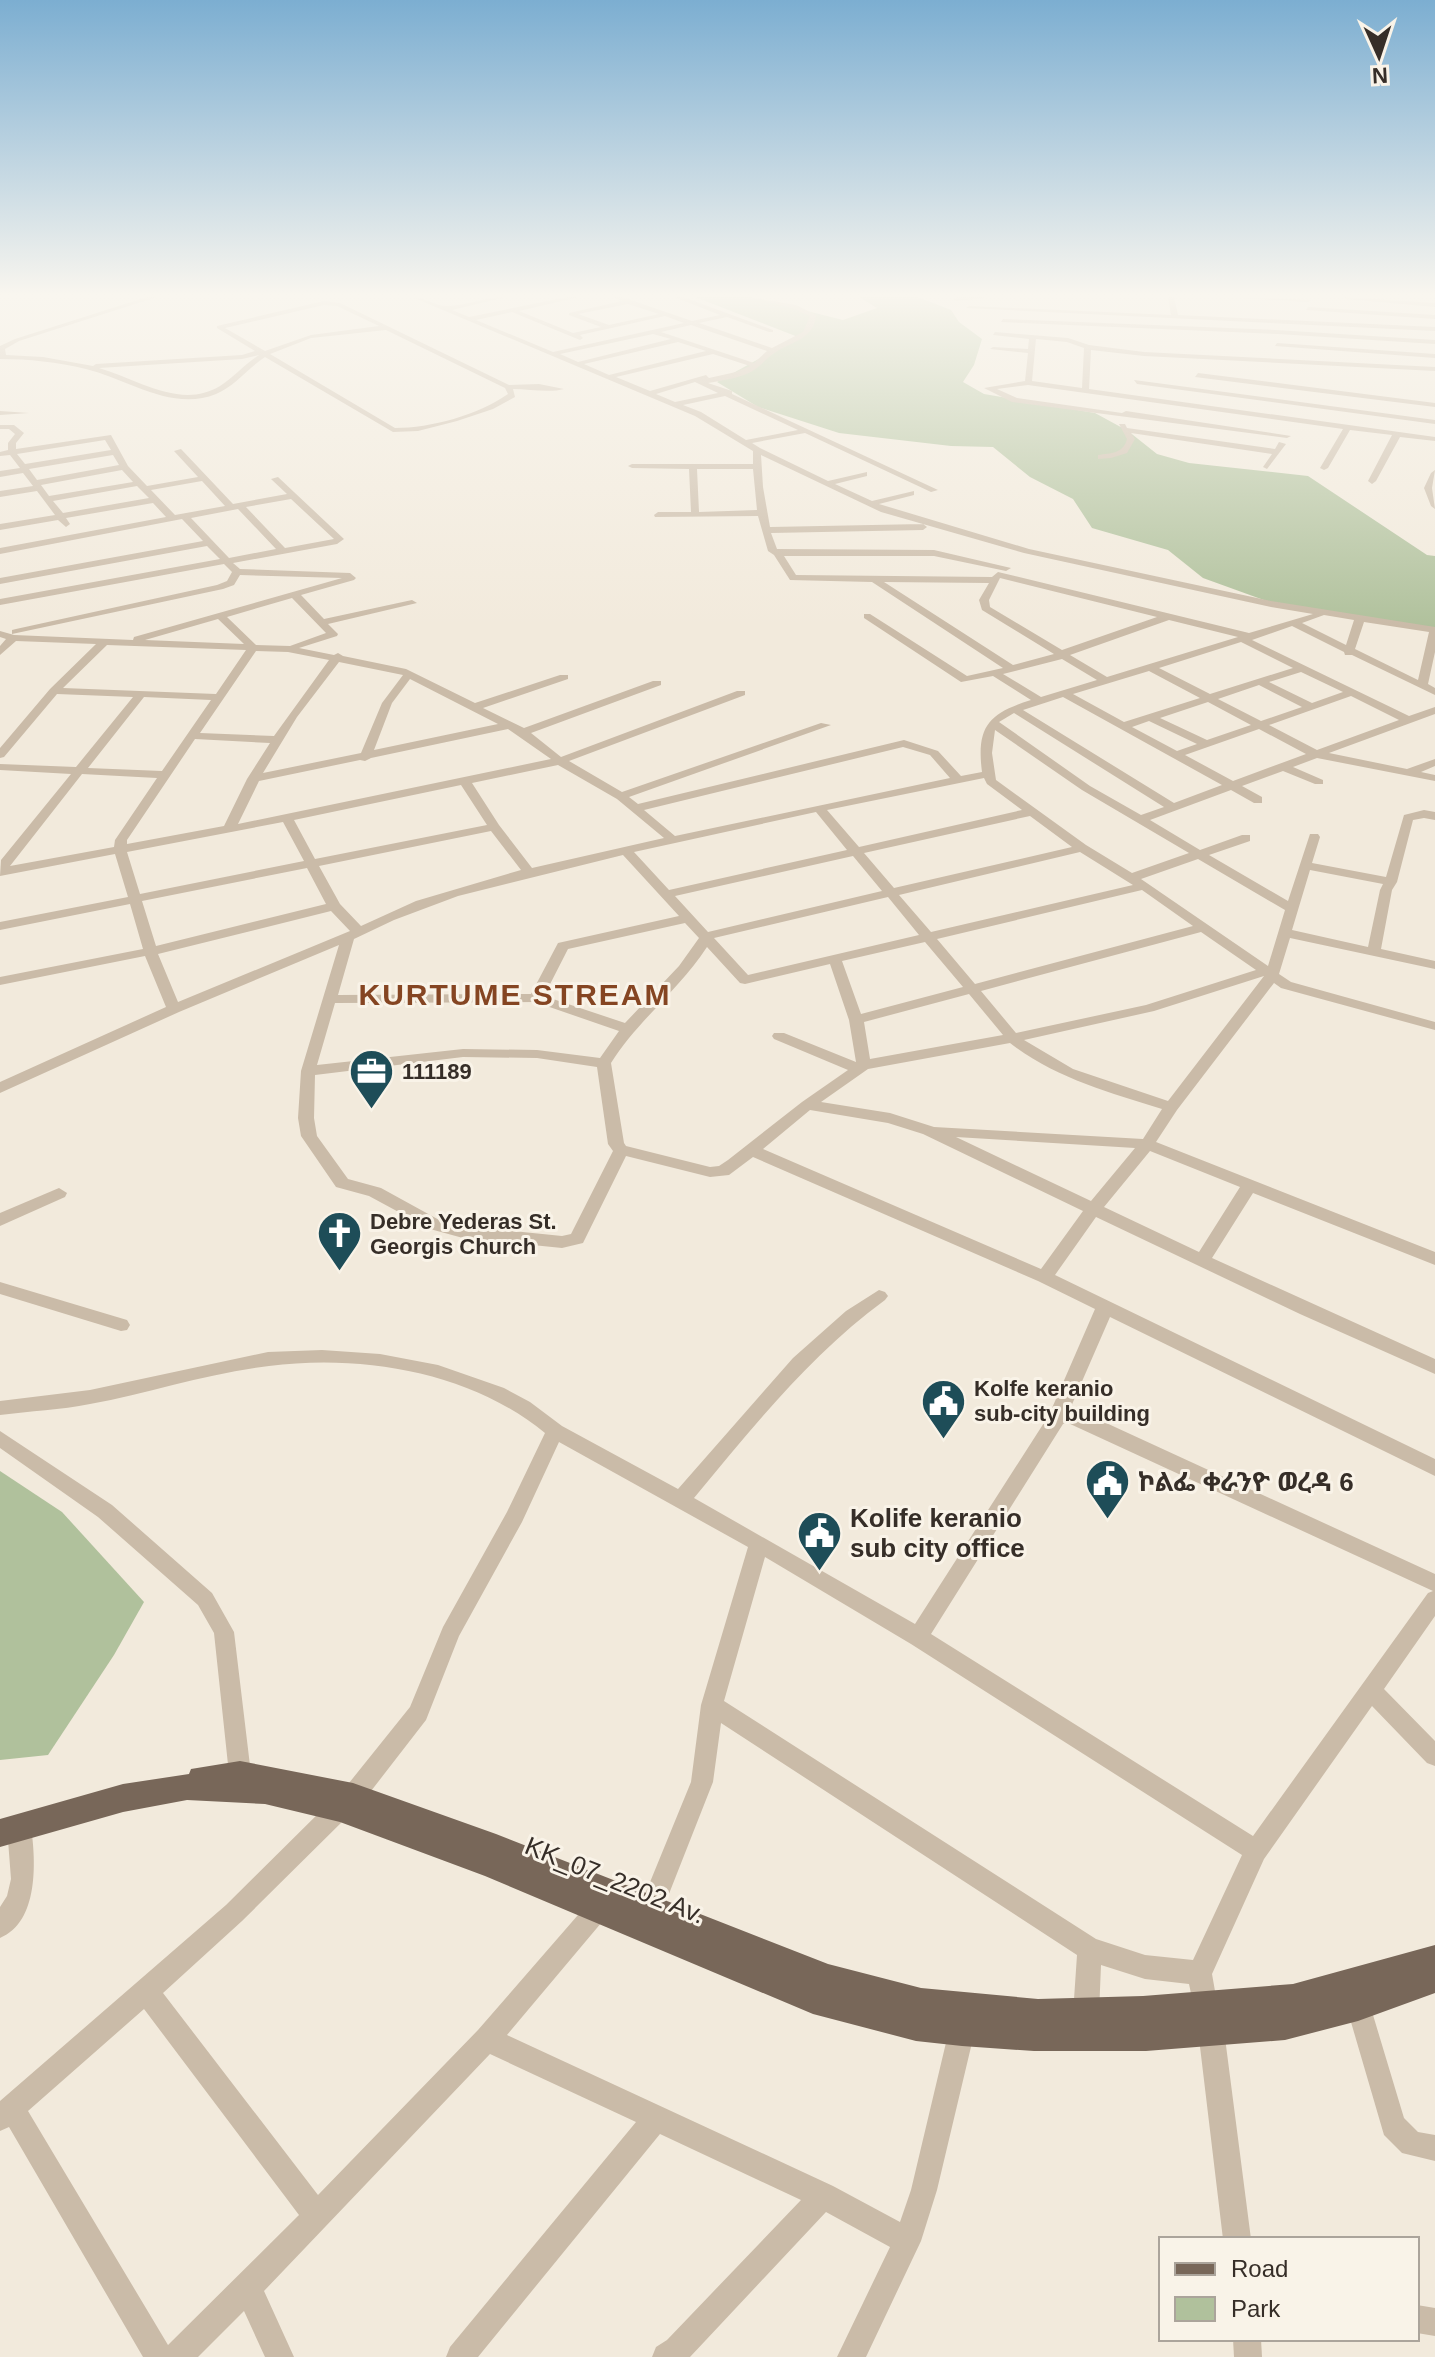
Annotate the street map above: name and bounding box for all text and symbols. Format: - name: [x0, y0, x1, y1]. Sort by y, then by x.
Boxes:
- north arrow: [1339, 16, 1419, 96]
- text: N: [1371, 63, 1389, 88]
- district label: KURTUME STREAM: [359, 978, 672, 1011]
- office icon: 111189: [347, 1047, 395, 1110]
- place label: 111189: [402, 1059, 472, 1084]
- place label: Debre Yederas St. Georgis Church: [370, 1209, 557, 1259]
- church icon: Debre Yederas St. Georgis Church: [315, 1210, 363, 1273]
- place label: Kolfe keranio sub-city building: [974, 1376, 1150, 1426]
- public building icon: Kolfe keranio sub-city building: [919, 1377, 967, 1440]
- public building icon: ኮልፌ ቀራንዮ ወረዳ 6: [1083, 1458, 1131, 1521]
- place label: ኮልፌ ቀራንዮ ወረዳ 6: [1138, 1467, 1354, 1497]
- place label: Kolife keranio sub city office: [850, 1503, 1025, 1563]
- public building icon: Kolife keranio sub city office: [795, 1509, 843, 1572]
- street label: KK_07_2202 Av.: [521, 1830, 709, 1930]
- legend: [1159, 2237, 1419, 2341]
- text: Road: [1231, 2255, 1288, 2282]
- text: Park: [1231, 2295, 1281, 2322]

